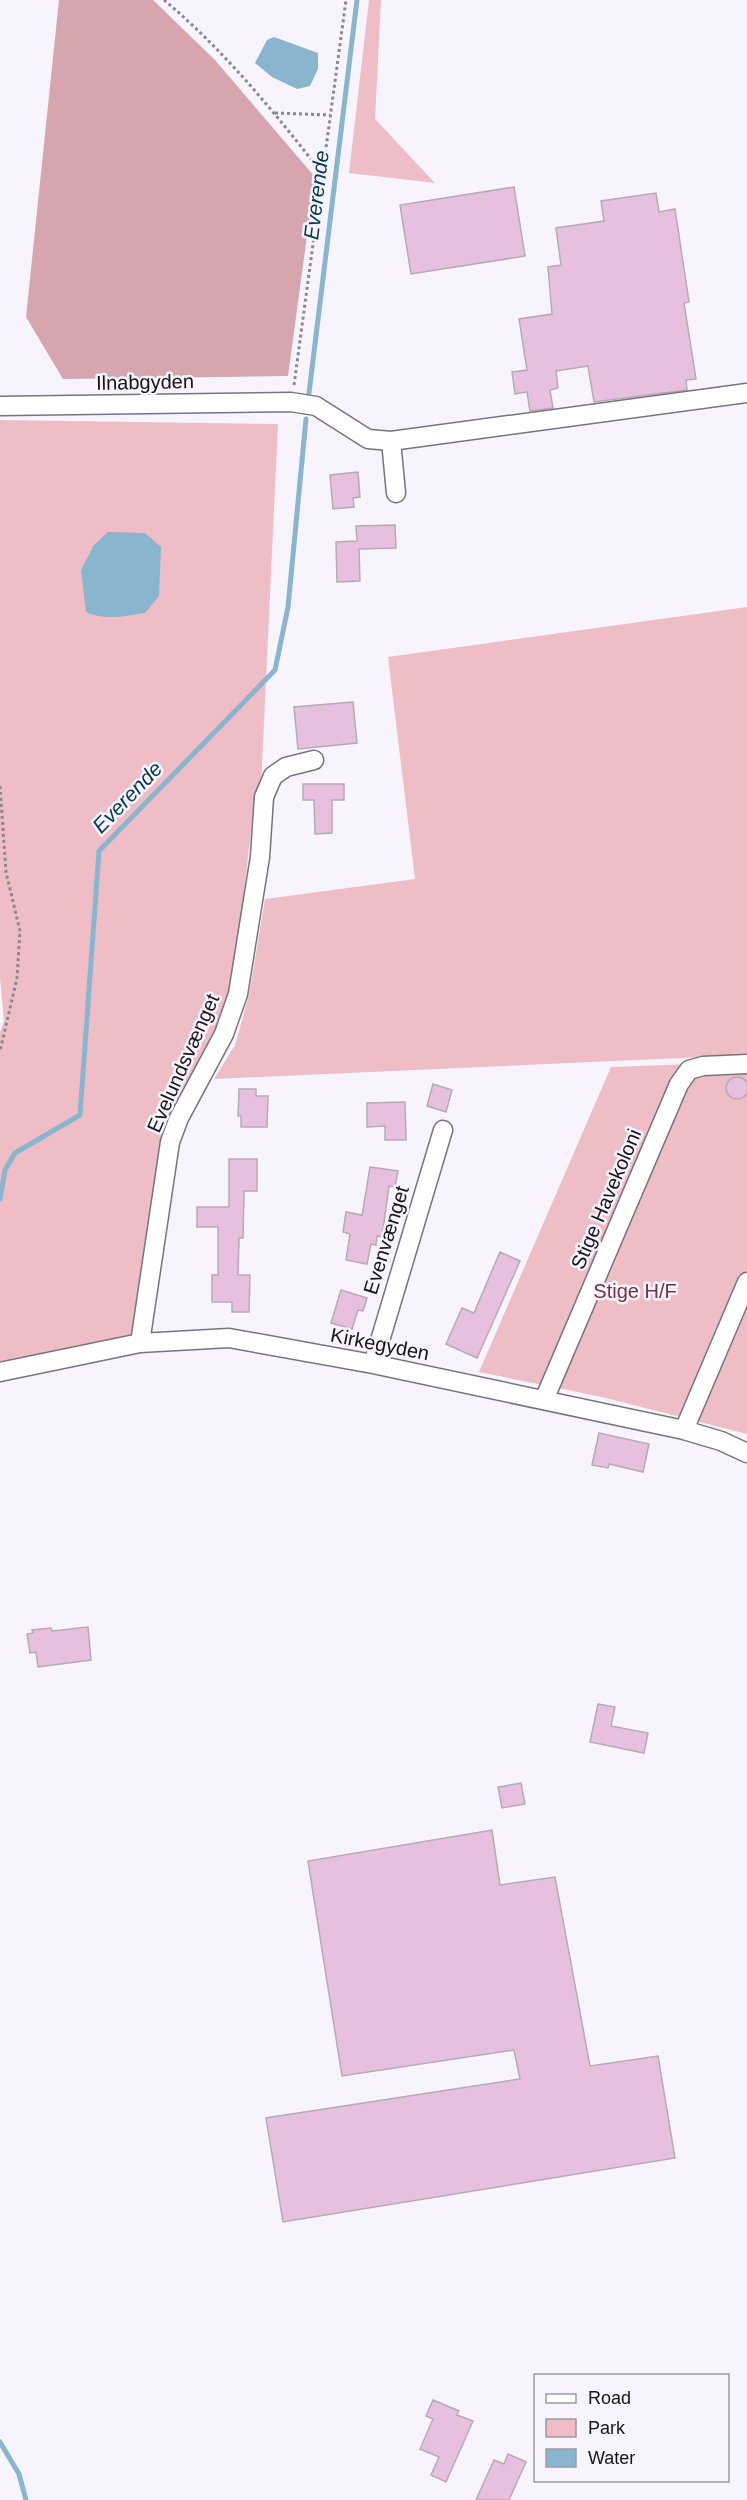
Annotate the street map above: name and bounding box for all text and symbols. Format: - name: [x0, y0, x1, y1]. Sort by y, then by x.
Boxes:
- water label: Everende: [299, 149, 333, 241]
- street label: Ilnabgyden: [96, 370, 194, 394]
- water label: Everende: [88, 757, 166, 837]
- street label: Evelundsvænget: [143, 990, 224, 1136]
- street label: Stige Havekoloni: [567, 1126, 645, 1272]
- street label: Evenvænget: [359, 1183, 413, 1297]
- park label: Stige H/F: [593, 1280, 677, 1302]
- street label: Kirkegyden: [329, 1324, 431, 1364]
- legend: [534, 2374, 729, 2482]
- text: Road: [588, 2388, 631, 2408]
- text: Park: [588, 2418, 626, 2438]
- text: Water: [588, 2448, 635, 2468]

